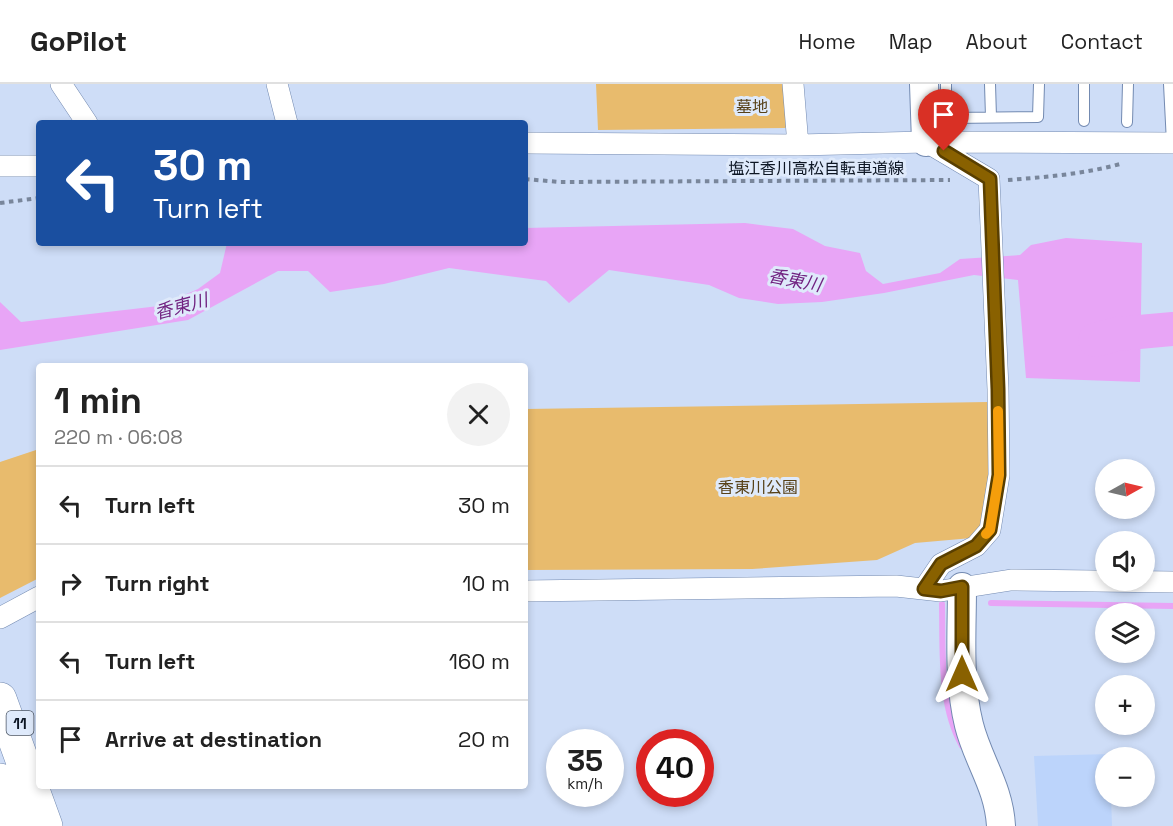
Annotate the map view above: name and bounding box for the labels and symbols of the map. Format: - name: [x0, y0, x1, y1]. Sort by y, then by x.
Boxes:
- pin: [918, 89, 969, 151]
- park label: 墓地: [736, 96, 768, 117]
- street label: 塩江香川高松自転車道線: [728, 158, 904, 179]
- water label: 香東川: [766, 264, 826, 297]
- water label: 香東川: [152, 287, 212, 324]
- north arrow: [1095, 459, 1155, 519]
- park label: 香東川公園: [718, 477, 798, 498]
- position arrow: [930, 642, 994, 706]
- road number: 11: [7, 711, 34, 735]
- speed limit sign: 40: [636, 729, 714, 807]

